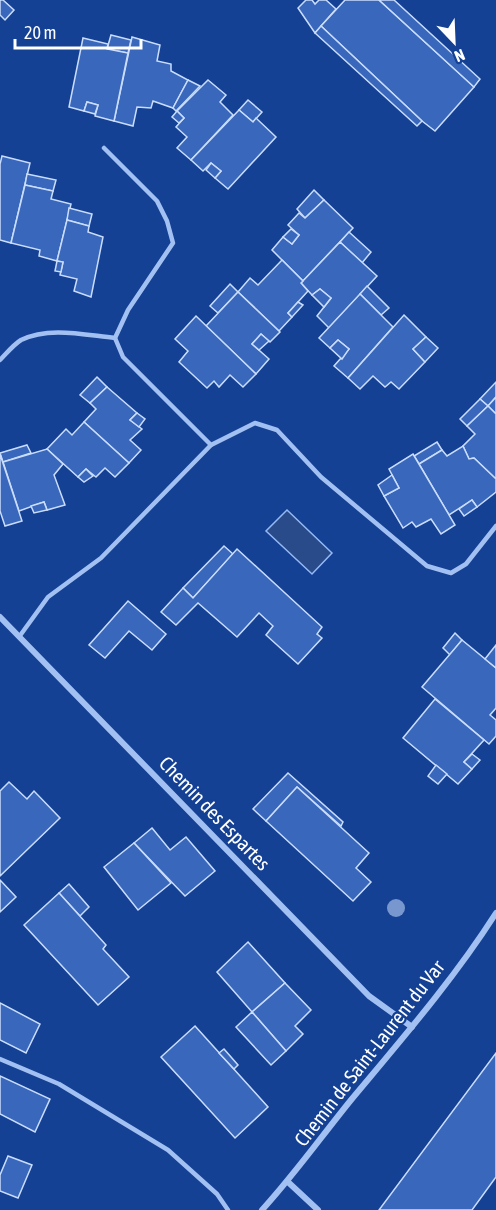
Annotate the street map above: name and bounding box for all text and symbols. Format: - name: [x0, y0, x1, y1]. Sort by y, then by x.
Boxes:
- scale bar: [15, 12, 141, 50]
- north arrow: [424, 12, 484, 72]
- text: 20 m: [24, 22, 56, 43]
- text: N: [452, 46, 468, 66]
- street label: Chemin des Espartes: [155, 751, 275, 875]
- street label: Chemin de Saint-Laurent du Var: [289, 955, 449, 1150]

